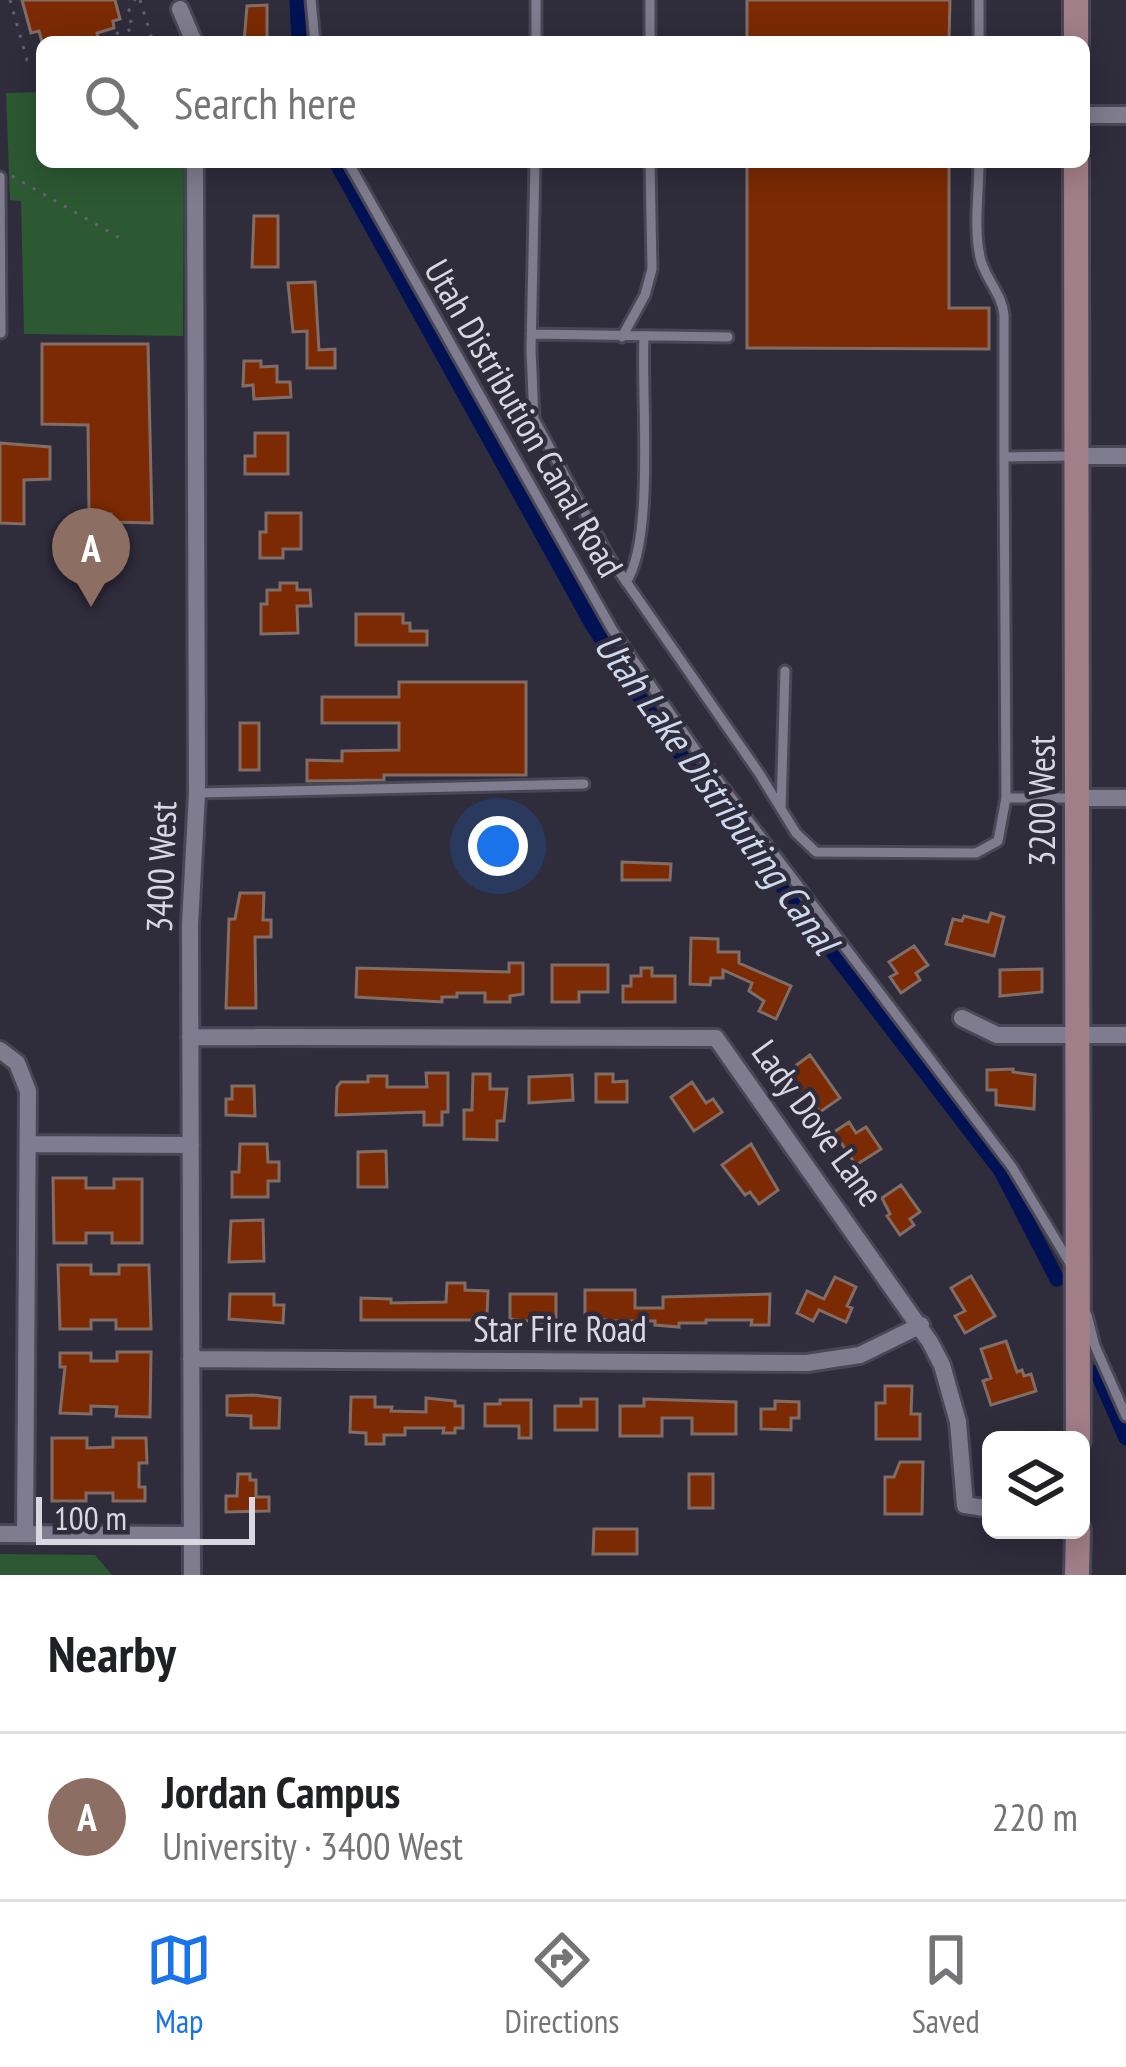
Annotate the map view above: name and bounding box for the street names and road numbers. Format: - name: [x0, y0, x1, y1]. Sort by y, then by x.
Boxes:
- street label: Utah Distribution Canal Road: [414, 251, 635, 585]
- street label: 3200 West: [1018, 735, 1065, 867]
- street label: 3400 West: [135, 800, 186, 934]
- street label: Lady Dove Lane: [742, 1030, 895, 1215]
- street label: Star Fire Road: [473, 1305, 647, 1352]

